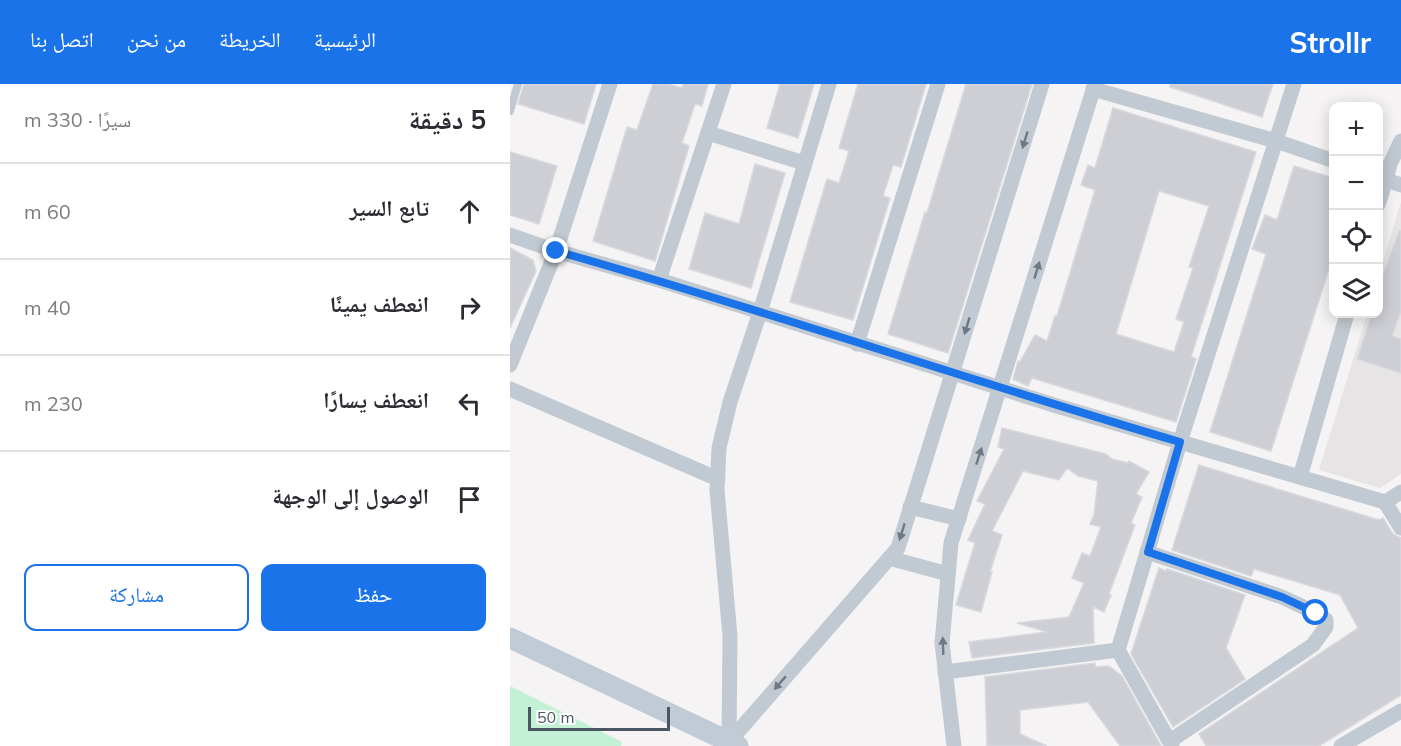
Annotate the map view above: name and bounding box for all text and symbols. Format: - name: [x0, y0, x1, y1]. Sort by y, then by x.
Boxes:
- text: Strollr: [1289, 25, 1371, 60]
- text: اتصل بنا: [30, 26, 94, 52]
- text: من نحن: [127, 26, 186, 52]
- text: الخريطة: [219, 26, 281, 52]
- text: الرئيسية: [314, 26, 376, 52]
- map controls: [1329, 102, 1383, 318]
- button: +: [1329, 102, 1383, 156]
- text: 5 دقيقة: [409, 103, 486, 136]
- text: سيرًا · 330 m: [24, 107, 131, 132]
- one-way arrow: [1019, 131, 1029, 149]
- button: −: [1329, 156, 1383, 210]
- text: تابع السير: [350, 194, 429, 222]
- icon: ahead: [453, 195, 486, 228]
- text: 60 m: [24, 199, 71, 224]
- button: locate: [1329, 210, 1383, 264]
- route end: [542, 237, 568, 263]
- one-way arrow: [1033, 261, 1042, 279]
- button: layers: [1329, 264, 1383, 318]
- text: انعطف يمينًا: [330, 290, 429, 318]
- icon: right: [453, 291, 486, 324]
- text: 40 m: [24, 295, 71, 320]
- one-way arrow: [962, 317, 971, 335]
- text: انعطف يسارًا: [323, 386, 429, 414]
- icon: left: [453, 387, 486, 420]
- text: 230 m: [24, 391, 83, 416]
- one-way arrow: [974, 447, 984, 465]
- text: الوصول إلى الوجهة: [272, 482, 429, 510]
- icon: arrive: [453, 483, 486, 516]
- one-way arrow: [897, 523, 907, 541]
- button: مشاركة: [24, 564, 249, 631]
- button: حفظ: [261, 564, 486, 631]
- route start: [1302, 599, 1328, 625]
- one-way arrow: [938, 637, 948, 656]
- one-way arrow: [773, 675, 787, 690]
- scale bar: [528, 704, 670, 732]
- text: 50 m: [537, 707, 574, 727]

